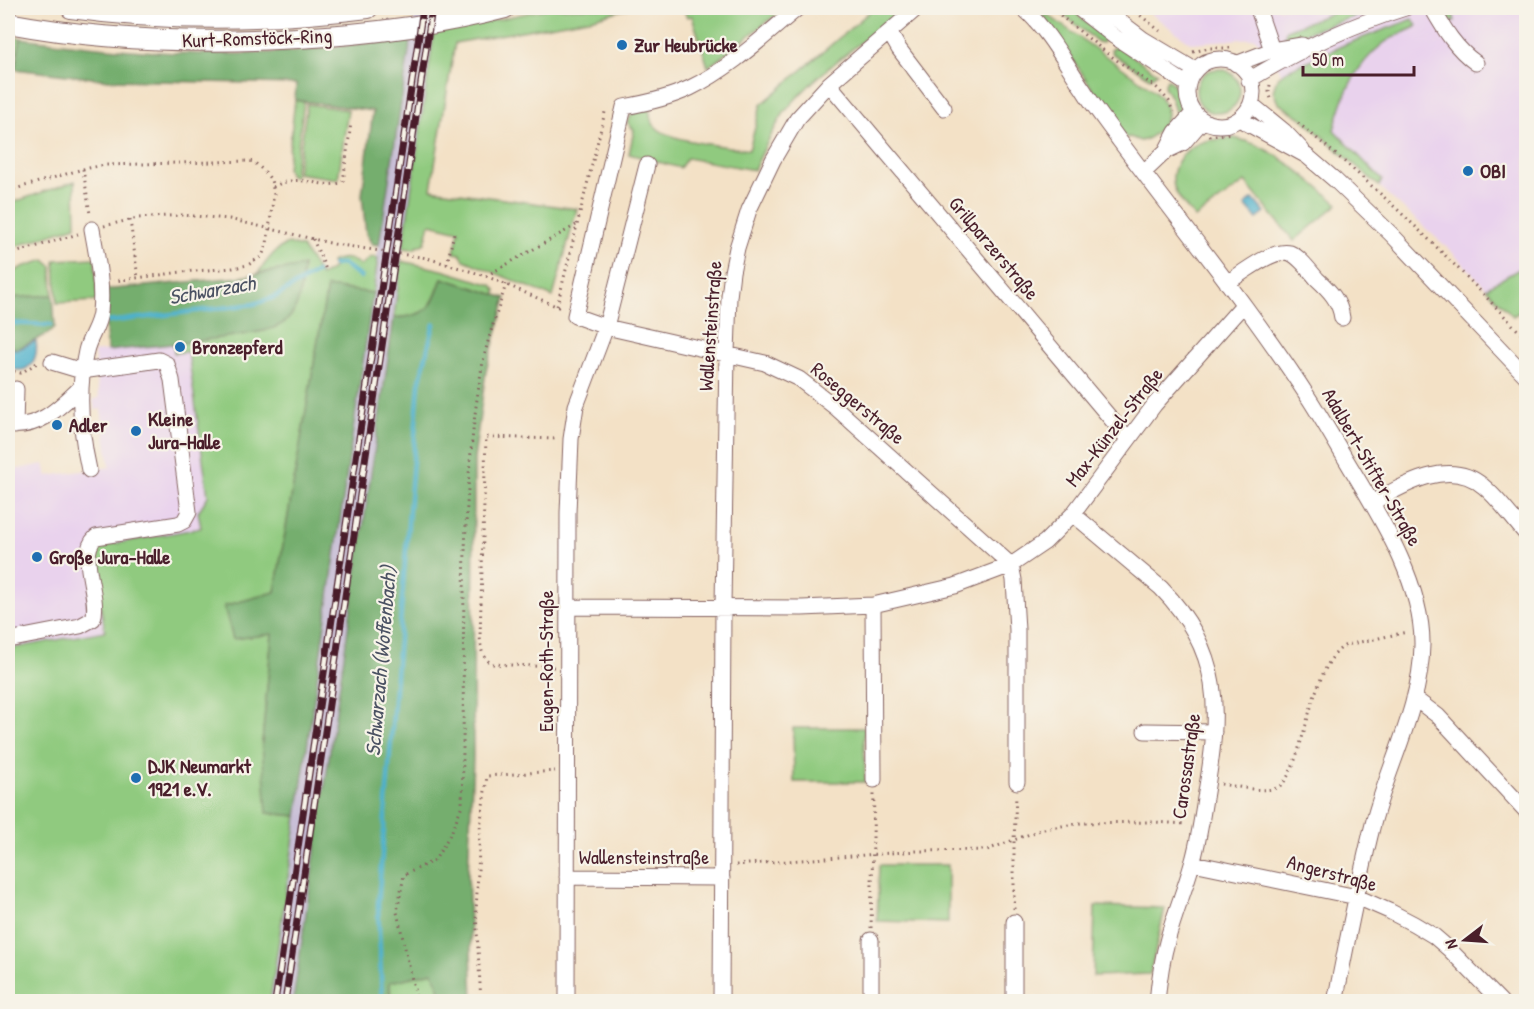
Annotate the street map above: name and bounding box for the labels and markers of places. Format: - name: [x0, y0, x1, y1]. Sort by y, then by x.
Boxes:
- place label: Zur Heubrücke: [634, 31, 738, 58]
- marker: Zur Heubrücke: [615, 38, 629, 52]
- place label: OBI: [1480, 157, 1506, 184]
- marker: OBI: [1461, 164, 1475, 178]
- place label: Bronzepferd: [192, 333, 283, 361]
- marker: Bronzepferd: [173, 340, 187, 354]
- place label: Kleine Jura-Halle: [148, 405, 221, 455]
- place label: Adler: [69, 411, 108, 438]
- marker: Adler: [50, 418, 64, 432]
- marker: Kleine Jura-Halle: [129, 424, 143, 438]
- place label: Große Jura-Halle: [49, 543, 170, 571]
- marker: Große Jura-Halle: [30, 550, 44, 564]
- place label: DJK Neumarkt 1921 e.V.: [148, 752, 252, 802]
- marker: DJK Neumarkt 1921 e.V.: [129, 771, 143, 785]

